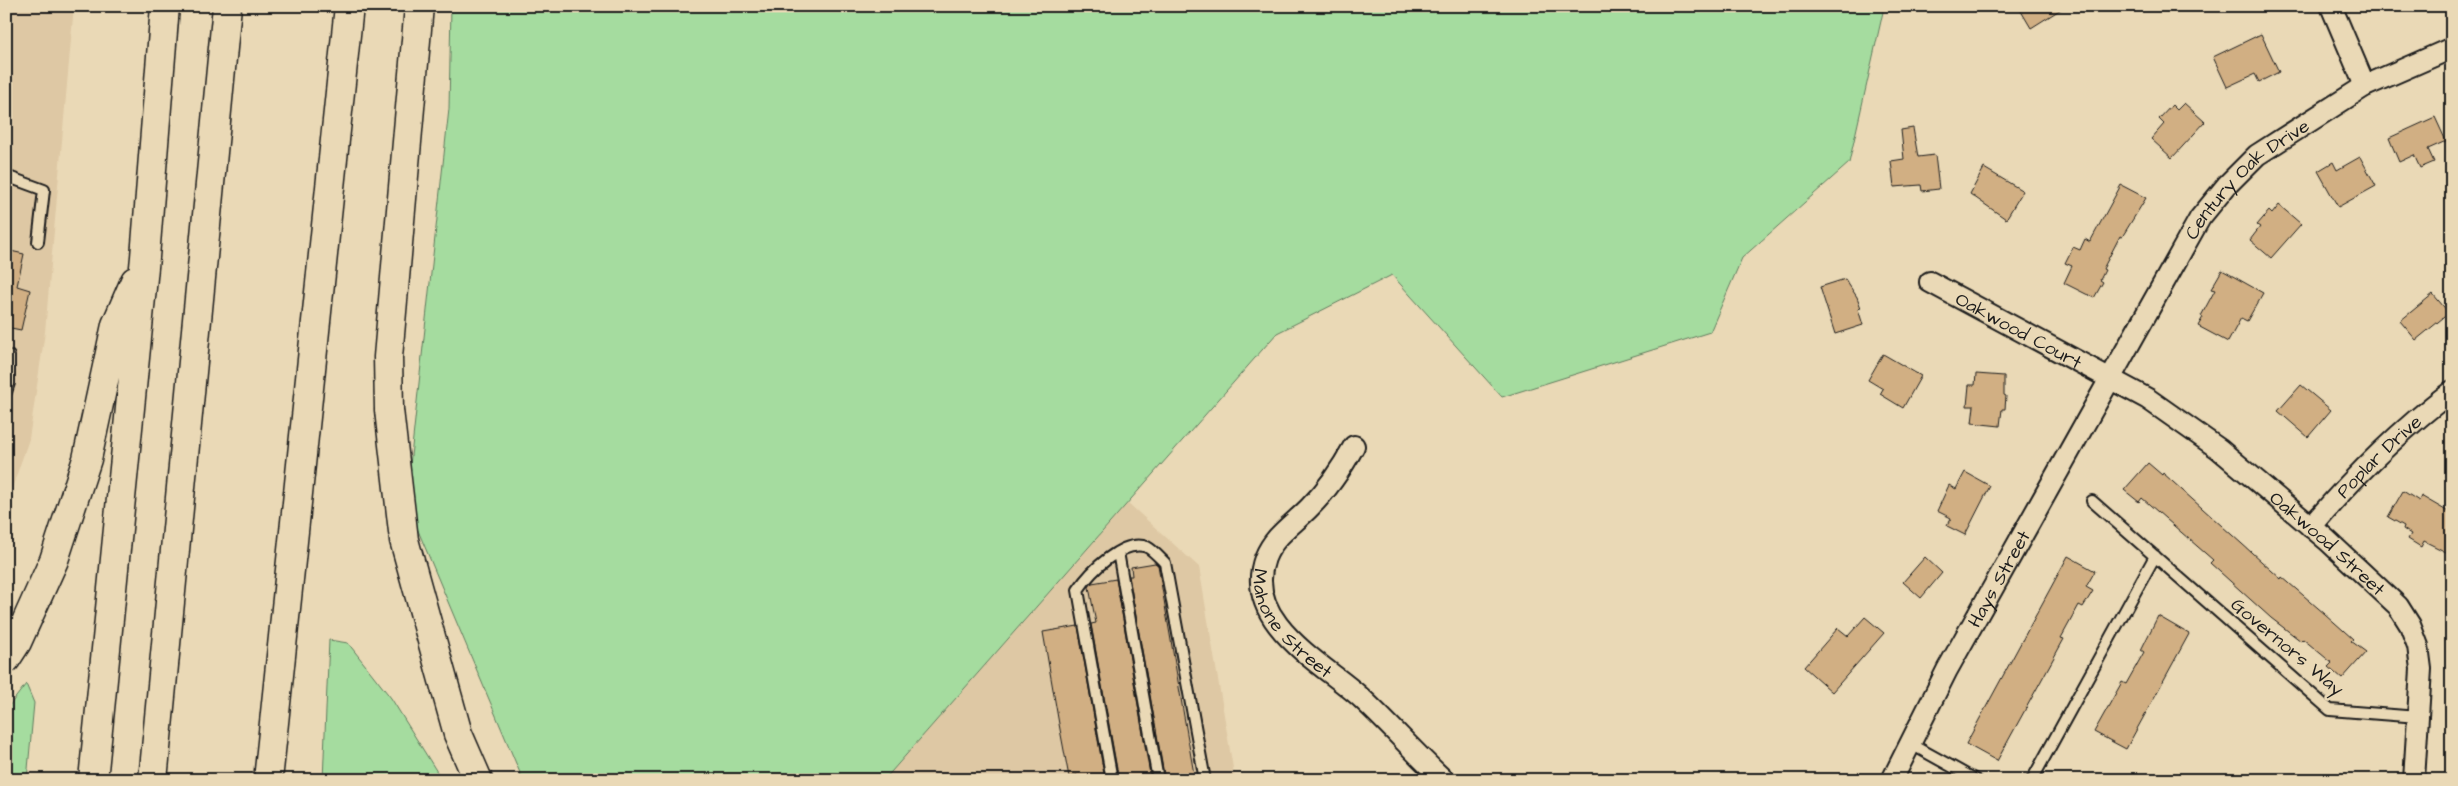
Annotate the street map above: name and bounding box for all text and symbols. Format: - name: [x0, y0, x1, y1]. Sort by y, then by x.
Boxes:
- street label: Century Oak Drive: [2179, 113, 2315, 245]
- street label: Oakwood Court: [1950, 286, 2087, 376]
- street label: Poplar Drive: [2330, 409, 2428, 505]
- street label: Oakwood Street: [2263, 485, 2391, 603]
- street label: Hays Street: [1962, 525, 2038, 633]
- street label: Mahone Street: [1245, 568, 1338, 685]
- street label: Governors Way: [2224, 592, 2350, 704]

